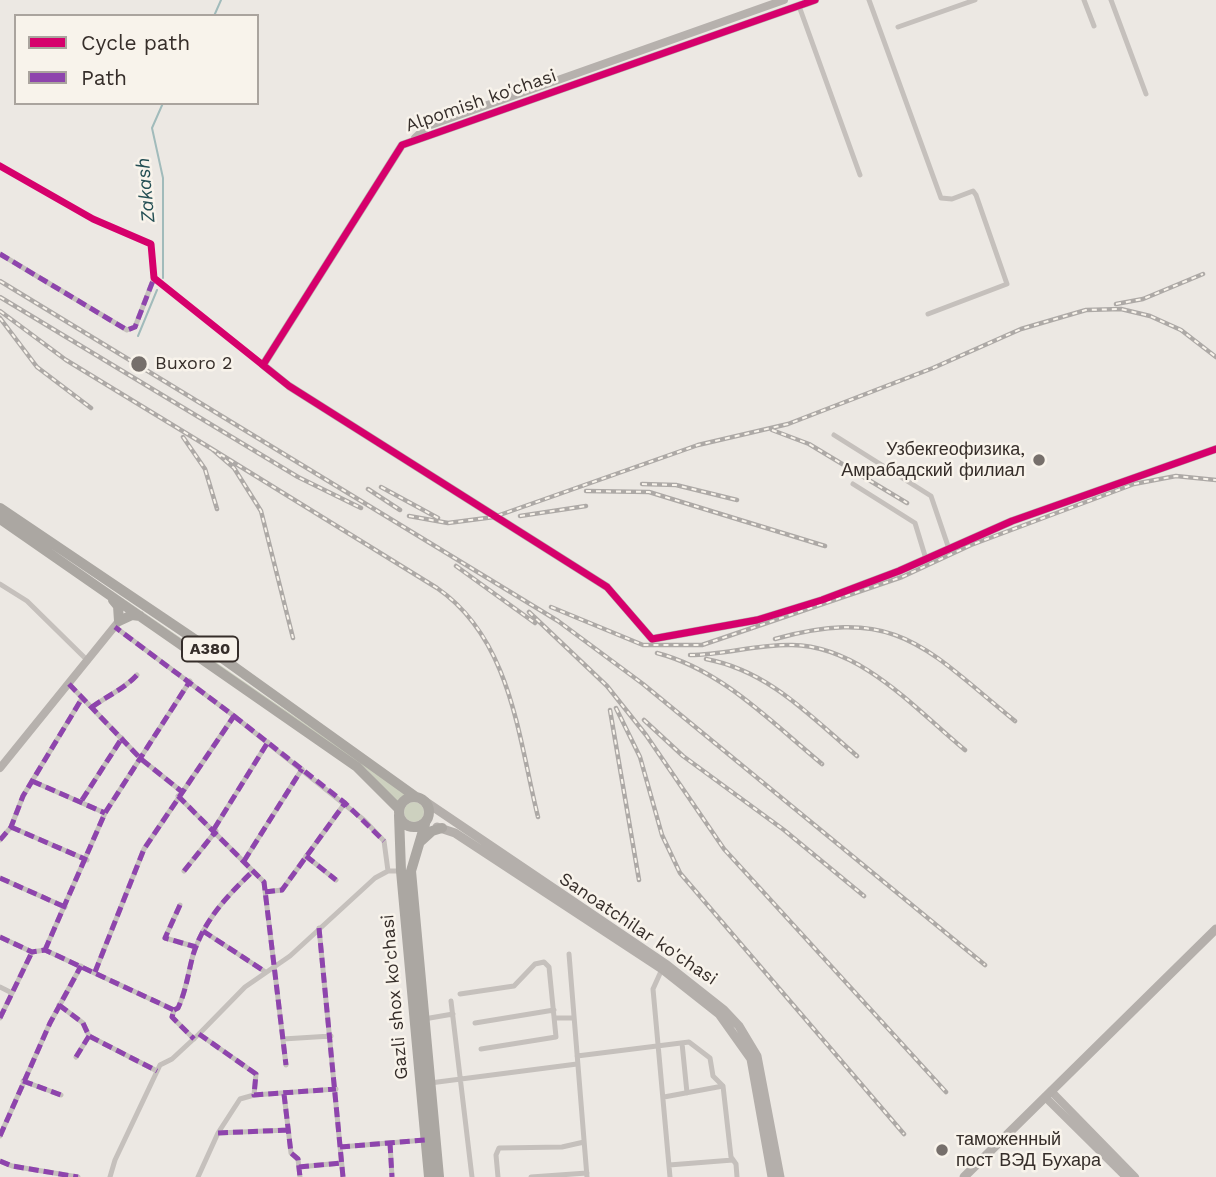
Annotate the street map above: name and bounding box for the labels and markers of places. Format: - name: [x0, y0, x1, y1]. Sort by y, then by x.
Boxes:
- place label: Buxoro 2: [155, 353, 232, 375]
- marker: Buxoro 2: [129, 354, 149, 374]
- place label: Узбекгеофизика, Амрабадский филиал: [841, 439, 1025, 482]
- marker: Узбекгеофизика, Амрабадский филиал: [1031, 452, 1047, 468]
- place label: таможенный пост ВЭД Бухара: [956, 1129, 1101, 1172]
- marker: таможенный пост ВЭД Бухара: [934, 1142, 950, 1158]

